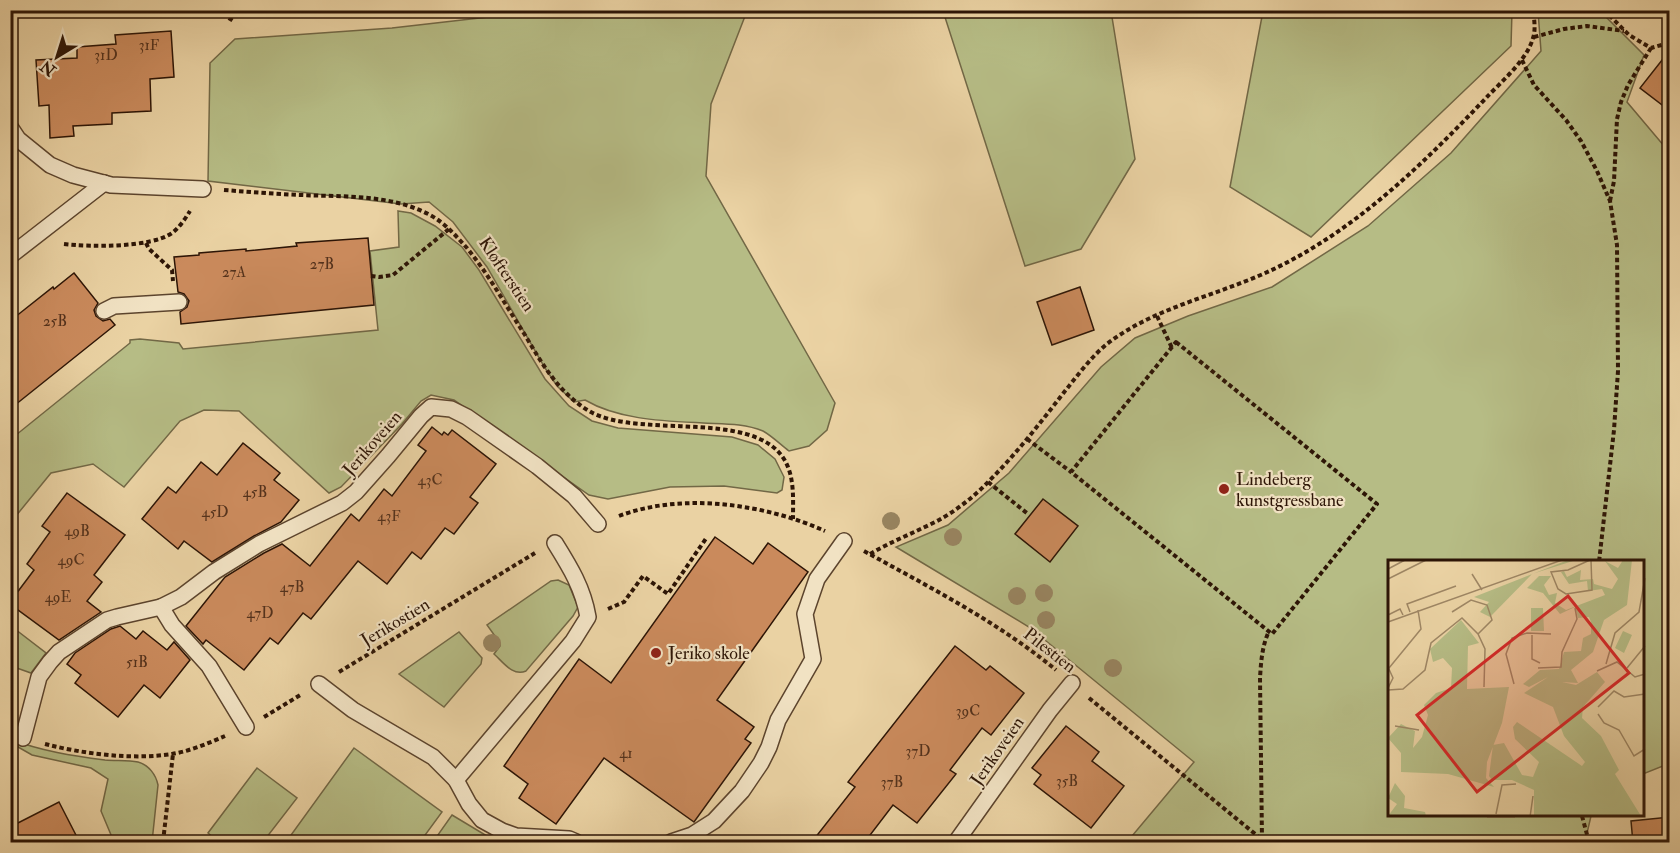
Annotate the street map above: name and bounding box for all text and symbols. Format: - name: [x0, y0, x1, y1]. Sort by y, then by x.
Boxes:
- north arrow: [27, 27, 87, 87]
- house number: 31F: [139, 36, 160, 55]
- house number: 31D: [94, 46, 118, 65]
- text: N: [36, 55, 61, 81]
- street label: Kløfterstien: [473, 233, 540, 316]
- house number: 27B: [310, 255, 334, 274]
- house number: 27A: [222, 263, 246, 282]
- house number: 25B: [43, 312, 67, 331]
- street label: Jerikoveien: [337, 406, 407, 482]
- place label: Lindeberg kunstgressbane: [1236, 468, 1344, 512]
- house number: 43C: [418, 471, 442, 490]
- marker: Lindeberg kunstgressbane: [1217, 482, 1231, 496]
- house number: 45B: [243, 483, 267, 502]
- house number: 45D: [202, 503, 228, 522]
- house number: 43F: [377, 507, 401, 526]
- house number: 49B: [64, 522, 90, 541]
- house number: 49C: [58, 551, 84, 570]
- inset map: [1388, 560, 1644, 817]
- house number: 47B: [280, 578, 304, 597]
- house number: 49E: [45, 588, 71, 607]
- street label: Jerikostien: [356, 593, 434, 652]
- house number: 47D: [247, 604, 273, 623]
- street label: Pilestien: [1019, 623, 1081, 678]
- place label: Jeriko skole: [667, 642, 750, 665]
- marker: Jeriko skole: [649, 646, 663, 660]
- house number: 51B: [126, 653, 148, 672]
- house number: 39C: [956, 702, 980, 721]
- street label: Jerikoveien: [965, 712, 1030, 791]
- house number: 37D: [906, 742, 930, 761]
- house number: 41: [619, 744, 633, 763]
- house number: 35B: [1056, 772, 1078, 791]
- house number: 37B: [881, 773, 903, 792]

